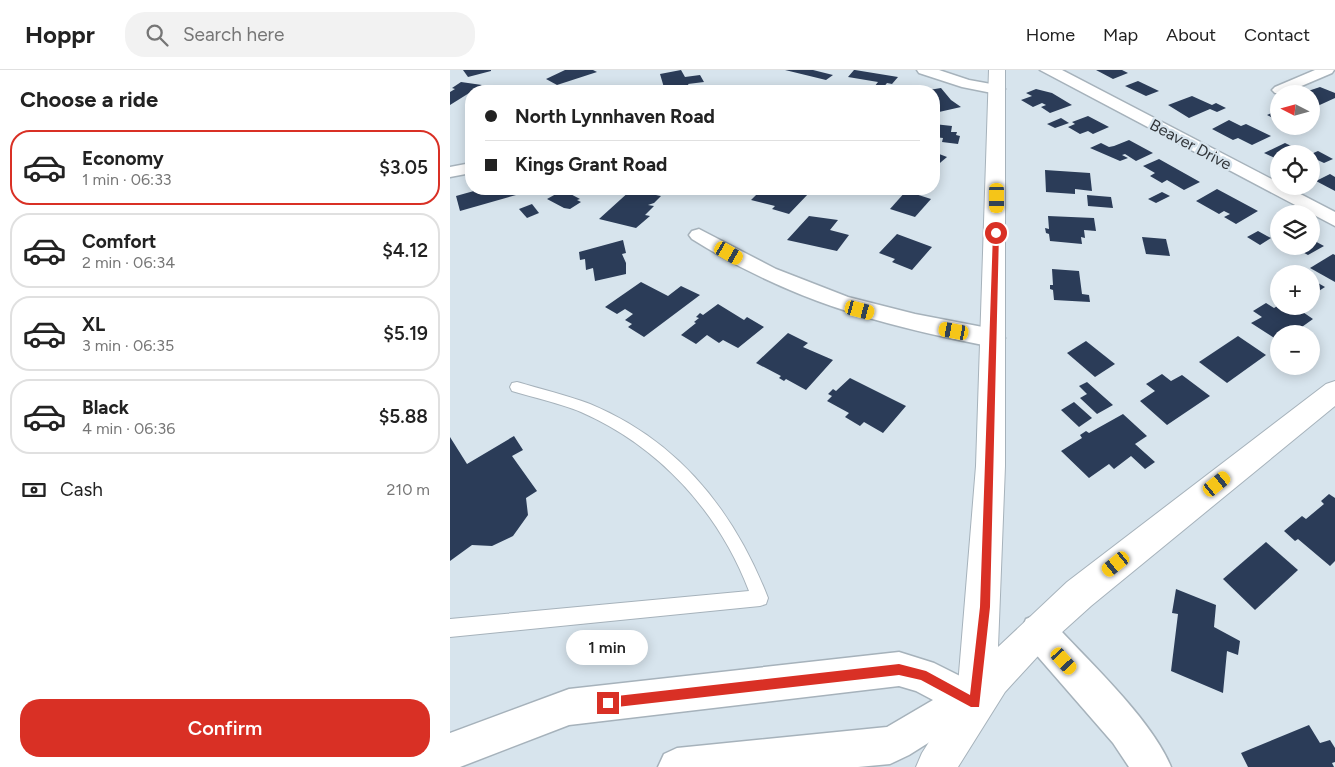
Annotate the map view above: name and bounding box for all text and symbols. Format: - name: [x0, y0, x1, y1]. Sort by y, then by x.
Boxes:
- search box: [125, 12, 475, 57]
- text: Hoppr: [25, 20, 95, 49]
- icon: search: [143, 21, 171, 49]
- text: Search here: [183, 23, 284, 46]
- text: Home: [1026, 24, 1075, 46]
- text: Map: [1103, 24, 1138, 46]
- text: About: [1166, 24, 1216, 46]
- text: Contact: [1244, 24, 1310, 46]
- north arrow: [1270, 85, 1320, 135]
- map controls: [1270, 85, 1320, 375]
- text: Choose a ride: [20, 86, 158, 113]
- text: North Lynnhaven Road: [515, 105, 715, 128]
- street label: Beaver Drive: [1147, 115, 1235, 174]
- icon: car: [22, 145, 67, 190]
- button: locate: [1270, 145, 1320, 195]
- text: Economy: [82, 147, 164, 170]
- text: Kings Grant Road: [515, 153, 667, 176]
- text: $3.05: [379, 156, 428, 179]
- text: 1 min · 06:33: [82, 170, 172, 189]
- car: [989, 183, 1004, 213]
- button: layers: [1270, 205, 1320, 255]
- route start: [985, 222, 1007, 244]
- icon: car: [22, 228, 67, 273]
- text: Comfort: [82, 230, 157, 253]
- text: $4.12: [382, 239, 428, 262]
- car: [712, 239, 745, 267]
- text: 2 min · 06:34: [82, 253, 175, 272]
- button: +: [1270, 265, 1320, 315]
- car: [843, 299, 876, 321]
- icon: car: [22, 311, 67, 356]
- text: XL: [82, 313, 105, 336]
- car: [937, 321, 970, 341]
- text: $5.19: [383, 322, 428, 345]
- button: −: [1270, 325, 1320, 375]
- text: 3 min · 06:35: [82, 336, 174, 355]
- icon: car: [22, 394, 67, 439]
- text: Black: [82, 396, 129, 419]
- text: $5.88: [379, 405, 428, 428]
- text: 4 min · 06:36: [82, 419, 175, 438]
- car: [1200, 469, 1233, 499]
- icon: cash: [20, 476, 48, 504]
- text: Cash: [60, 478, 103, 501]
- text: 210 m: [387, 480, 430, 499]
- car: [1099, 549, 1132, 579]
- callout: 1 min: [567, 630, 649, 666]
- text: 1 min: [588, 638, 626, 657]
- car: [1048, 645, 1079, 677]
- route end: [597, 692, 619, 714]
- button: Confirm: [20, 699, 430, 757]

